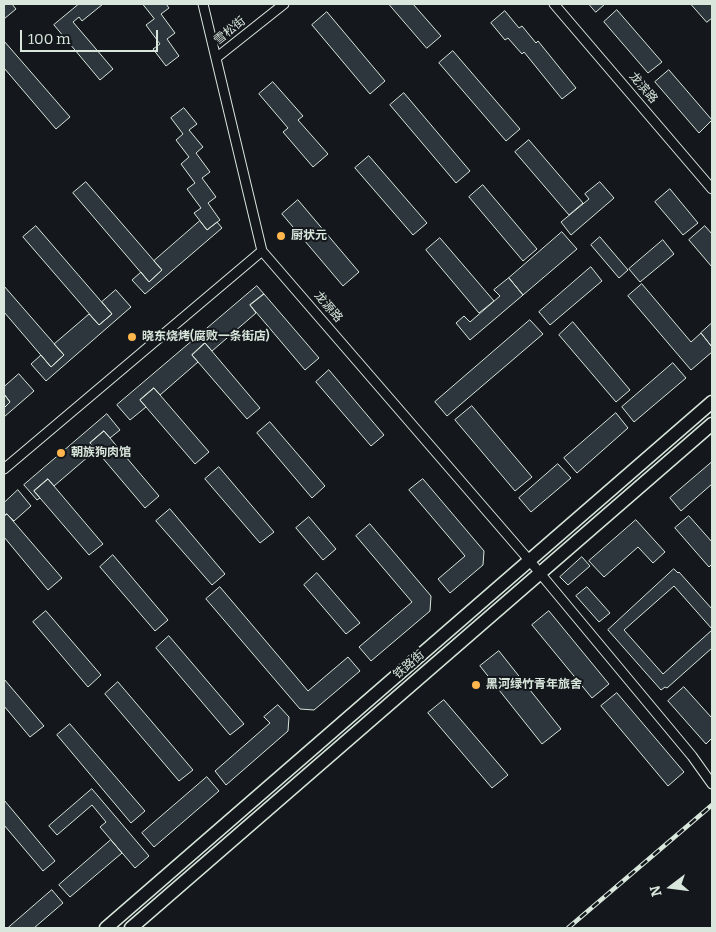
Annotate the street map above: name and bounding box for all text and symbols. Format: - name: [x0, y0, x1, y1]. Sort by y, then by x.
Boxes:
- street label: 雪松街: [211, 14, 249, 48]
- scale bar: [22, 20, 160, 52]
- text: 100 m: [28, 30, 71, 48]
- street label: 龙滨路: [626, 70, 660, 106]
- place label: 厨状元: [291, 229, 327, 243]
- marker: 厨状元: [275, 230, 287, 242]
- street label: 龙源路: [311, 289, 345, 325]
- place label: 晓东烧烤(腐败一条街店): [142, 330, 270, 344]
- marker: 晓东烧烤(腐败一条街店): [126, 331, 138, 343]
- place label: 朝族狗肉馆: [71, 446, 131, 460]
- marker: 朝族狗肉馆: [55, 447, 67, 459]
- street label: 铁路街: [391, 648, 427, 682]
- place label: 黑河绿竹青年旅舍: [486, 678, 582, 692]
- marker: 黑河绿竹青年旅舍: [470, 679, 482, 691]
- north arrow: [646, 862, 696, 912]
- text: N: [646, 884, 666, 898]

